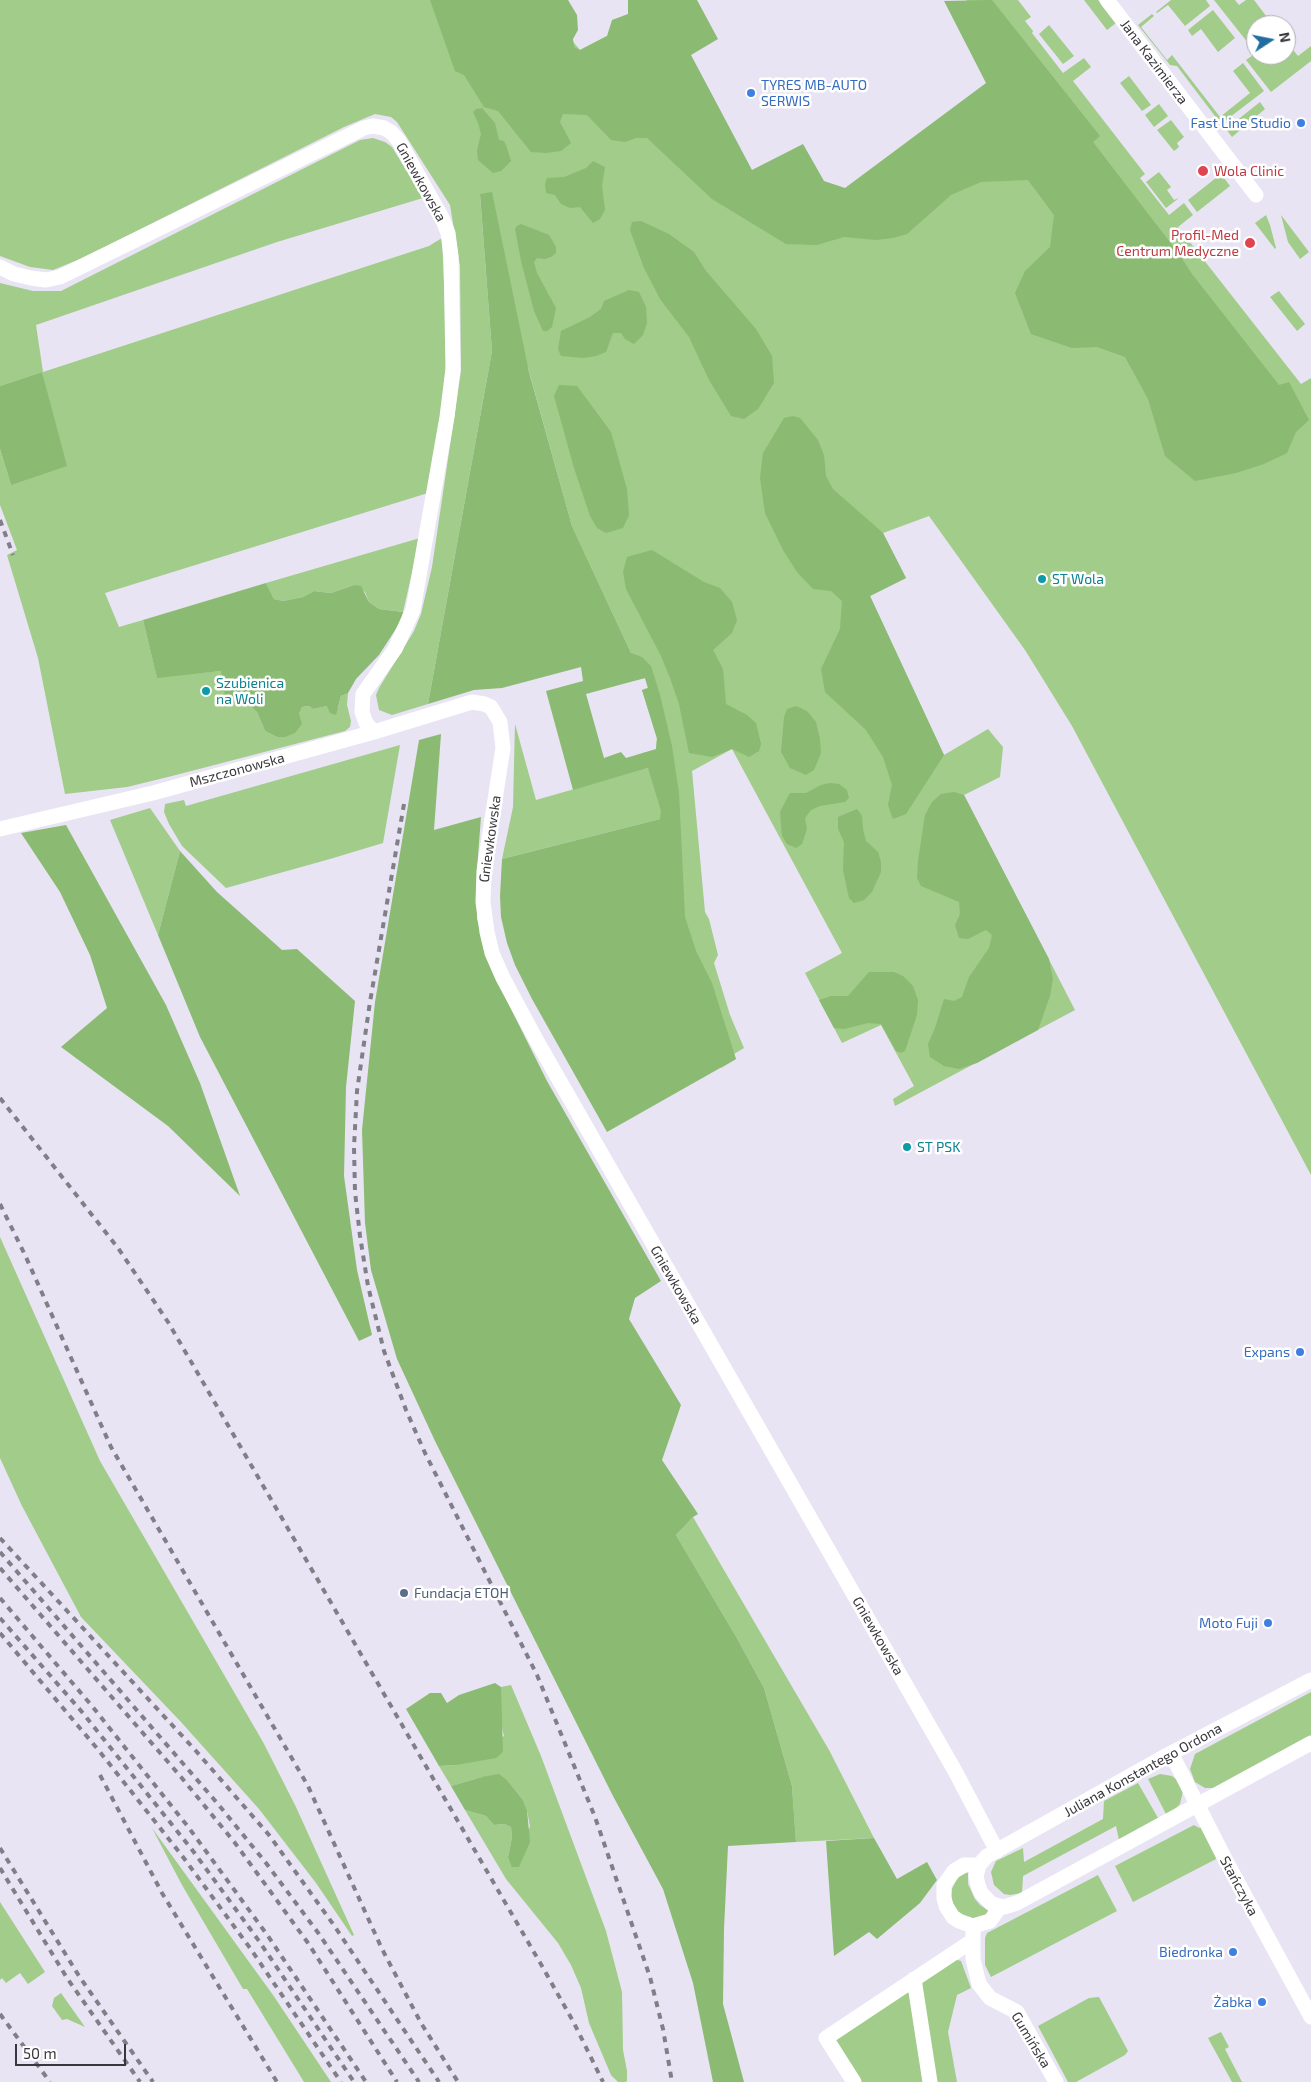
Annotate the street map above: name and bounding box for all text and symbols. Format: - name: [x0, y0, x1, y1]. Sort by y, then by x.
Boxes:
- north arrow: [1246, 15, 1296, 65]
- street label: Jana Kazimierza: [1117, 16, 1191, 108]
- text: N: [1276, 31, 1295, 44]
- place label: TYRES MB-AUTO SERWIS: [761, 77, 867, 110]
- marker: TYRES MB-AUTO SERWIS: [745, 87, 757, 99]
- place label: Fast Line Studio: [1191, 115, 1291, 131]
- marker: Fast Line Studio: [1295, 117, 1307, 129]
- street label: Gniewkowska: [392, 140, 450, 224]
- place label: Wola Clinic: [1214, 163, 1284, 179]
- marker: Wola Clinic: [1196, 164, 1210, 178]
- place label: Profil-Med Centrum Medyczne: [1116, 227, 1239, 260]
- marker: Profil-Med Centrum Medyczne: [1243, 236, 1257, 250]
- place label: ST Wola: [1052, 571, 1104, 587]
- marker: ST Wola: [1036, 573, 1048, 585]
- place label: Szubienica na Woli: [216, 675, 284, 708]
- marker: Szubienica na Woli: [200, 685, 212, 697]
- street label: Mszczonowska: [188, 749, 286, 791]
- street label: Gniewkowska: [476, 794, 504, 884]
- place label: ST PSK: [917, 1139, 960, 1155]
- marker: ST PSK: [901, 1141, 913, 1153]
- street label: Gniewkowska: [647, 1243, 705, 1327]
- place label: Expans: [1244, 1344, 1290, 1360]
- marker: Expans: [1294, 1346, 1306, 1358]
- place label: Fundacja ETOH: [414, 1585, 509, 1601]
- marker: Fundacja ETOH: [398, 1587, 410, 1599]
- street label: Gniewkowska: [849, 1594, 907, 1678]
- place label: Moto Fuji: [1199, 1615, 1258, 1631]
- marker: Moto Fuji: [1262, 1617, 1274, 1629]
- street label: Juliana Konstantego Ordona: [1061, 1720, 1225, 1820]
- street label: Stańczyka: [1216, 1853, 1262, 1919]
- place label: Biedronka: [1159, 1944, 1223, 1960]
- marker: Biedronka: [1227, 1946, 1239, 1958]
- place label: Żabka: [1214, 1994, 1252, 2010]
- marker: Żabka: [1256, 1996, 1268, 2008]
- street label: Gumińska: [1008, 2009, 1054, 2071]
- scale bar: [18, 2034, 129, 2066]
- text: 50 m: [23, 2044, 57, 2062]

